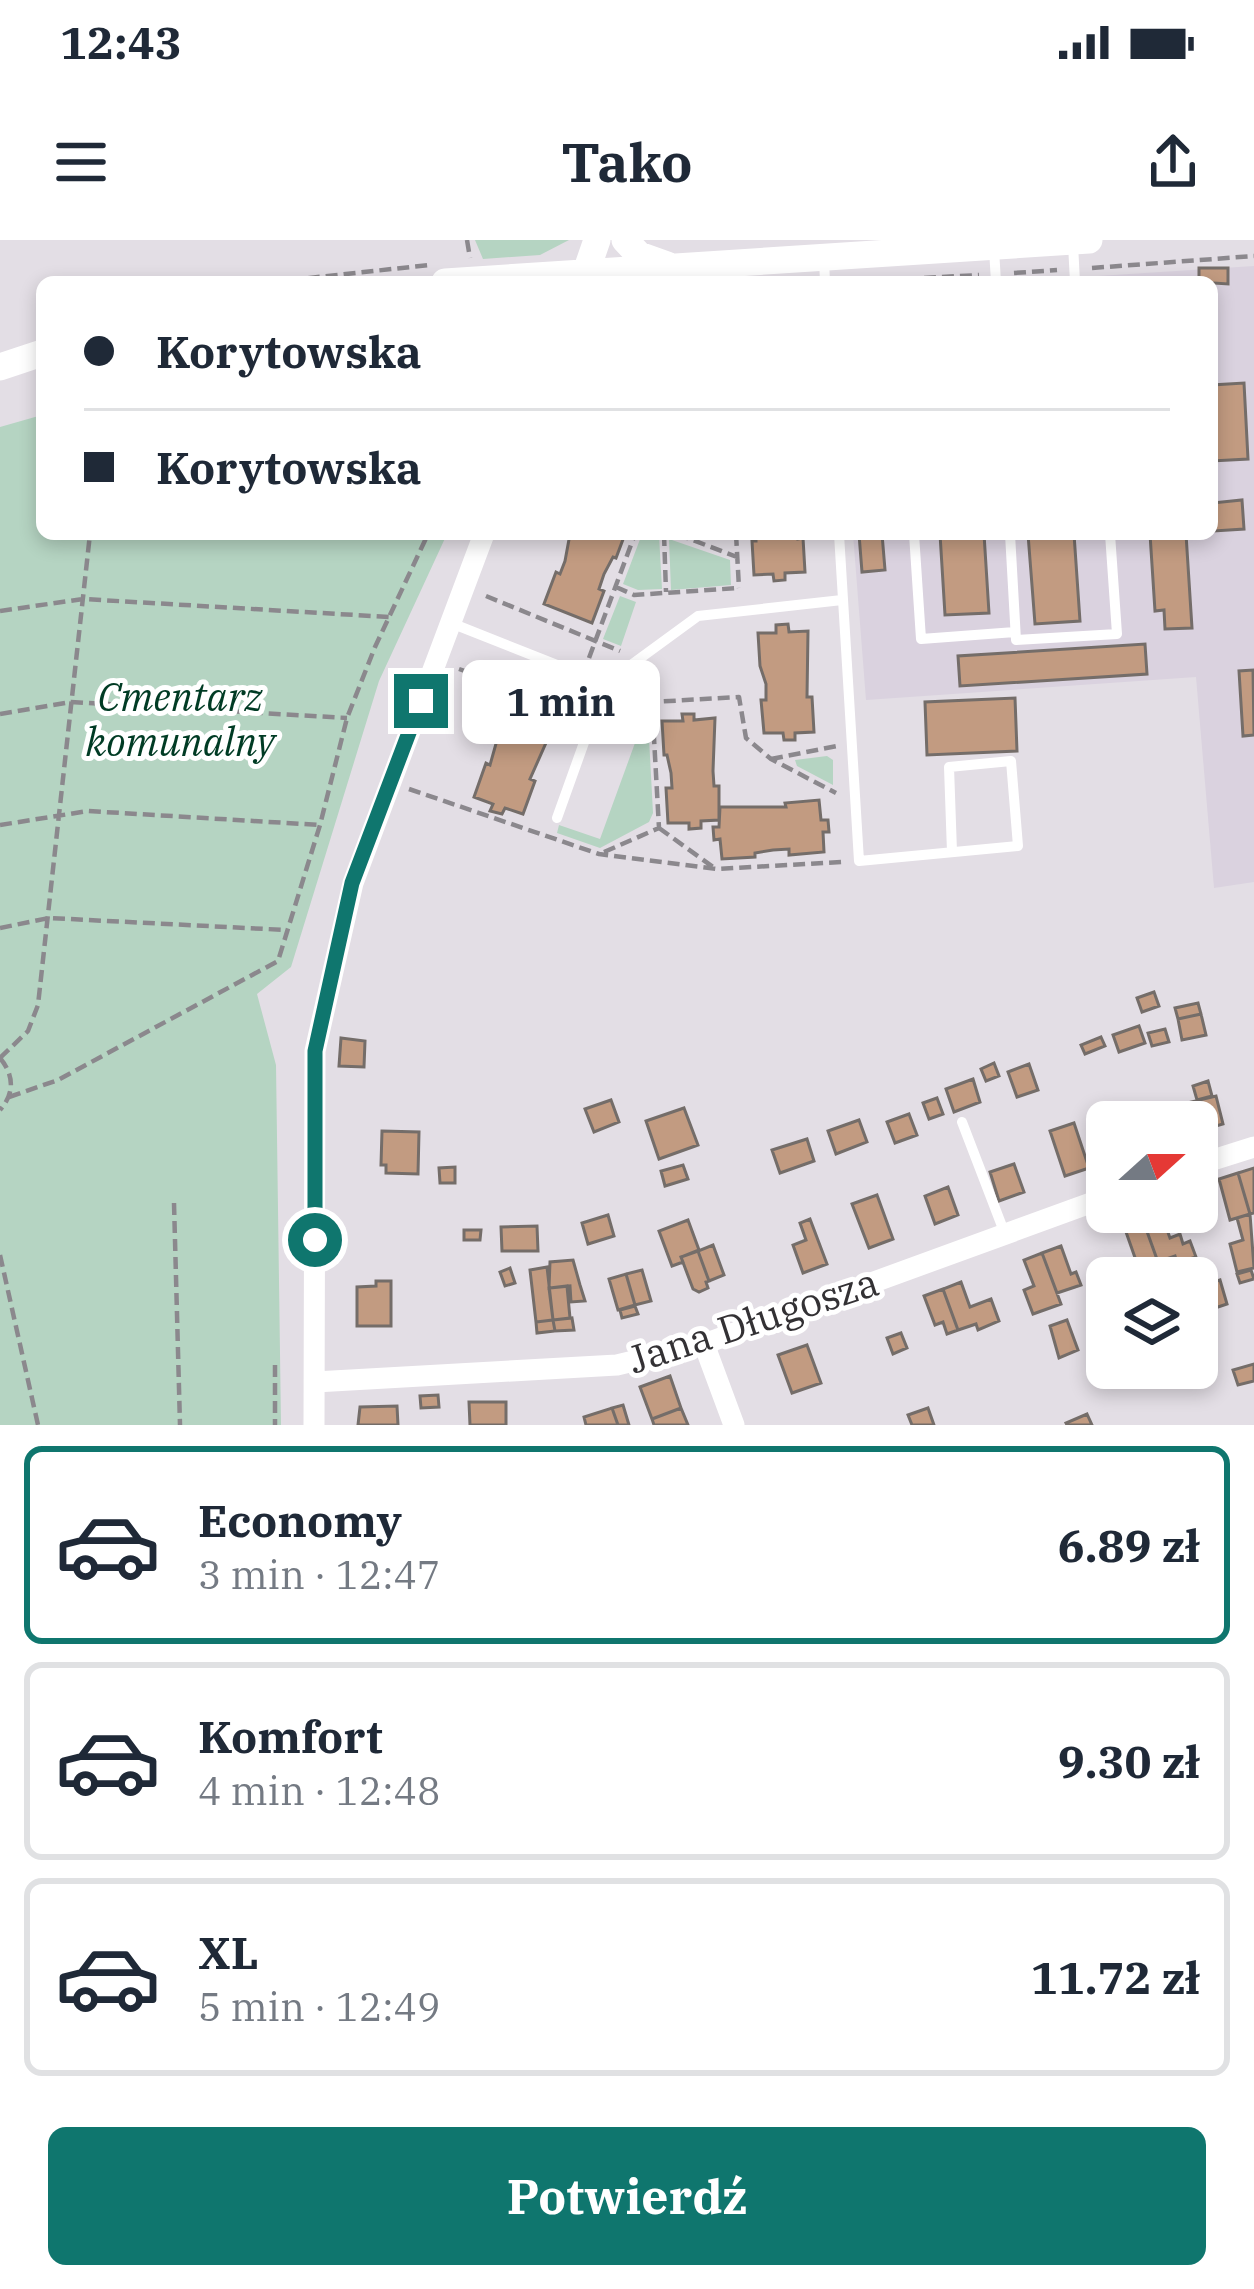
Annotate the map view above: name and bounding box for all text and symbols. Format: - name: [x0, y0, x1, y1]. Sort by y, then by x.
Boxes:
- text: 12:43: [60, 13, 182, 71]
- text: Tako: [561, 127, 693, 197]
- icon: menu: [48, 129, 114, 195]
- icon: share: [1140, 129, 1206, 195]
- text: Korytowska: [156, 322, 422, 380]
- text: Korytowska: [156, 438, 422, 496]
- callout: 1 min: [463, 659, 661, 743]
- park label: Cmentarz komunalny: [86, 671, 278, 767]
- route end: [394, 674, 448, 728]
- text: 1 min: [506, 676, 616, 727]
- north arrow: [1086, 1101, 1218, 1233]
- map controls: [1086, 1101, 1218, 1389]
- route start: [288, 1213, 342, 1267]
- street label: Jana Długosza: [621, 1256, 885, 1384]
- button: layers: [1086, 1257, 1218, 1389]
- icon: car: [54, 1491, 162, 1599]
- text: Economy: [198, 1491, 402, 1549]
- text: 6.89 zł: [1058, 1516, 1200, 1574]
- text: 3 min · 12:47: [198, 1549, 440, 1600]
- icon: car: [54, 1707, 162, 1815]
- text: Komfort: [198, 1707, 383, 1765]
- text: 9.30 zł: [1058, 1732, 1200, 1790]
- text: 4 min · 12:48: [198, 1765, 440, 1816]
- icon: car: [54, 1923, 162, 2031]
- text: XL: [198, 1923, 259, 1981]
- text: 11.72 zł: [1031, 1948, 1200, 2006]
- text: 5 min · 12:49: [198, 1981, 440, 2032]
- button: Potwierdź: [48, 2127, 1206, 2265]

